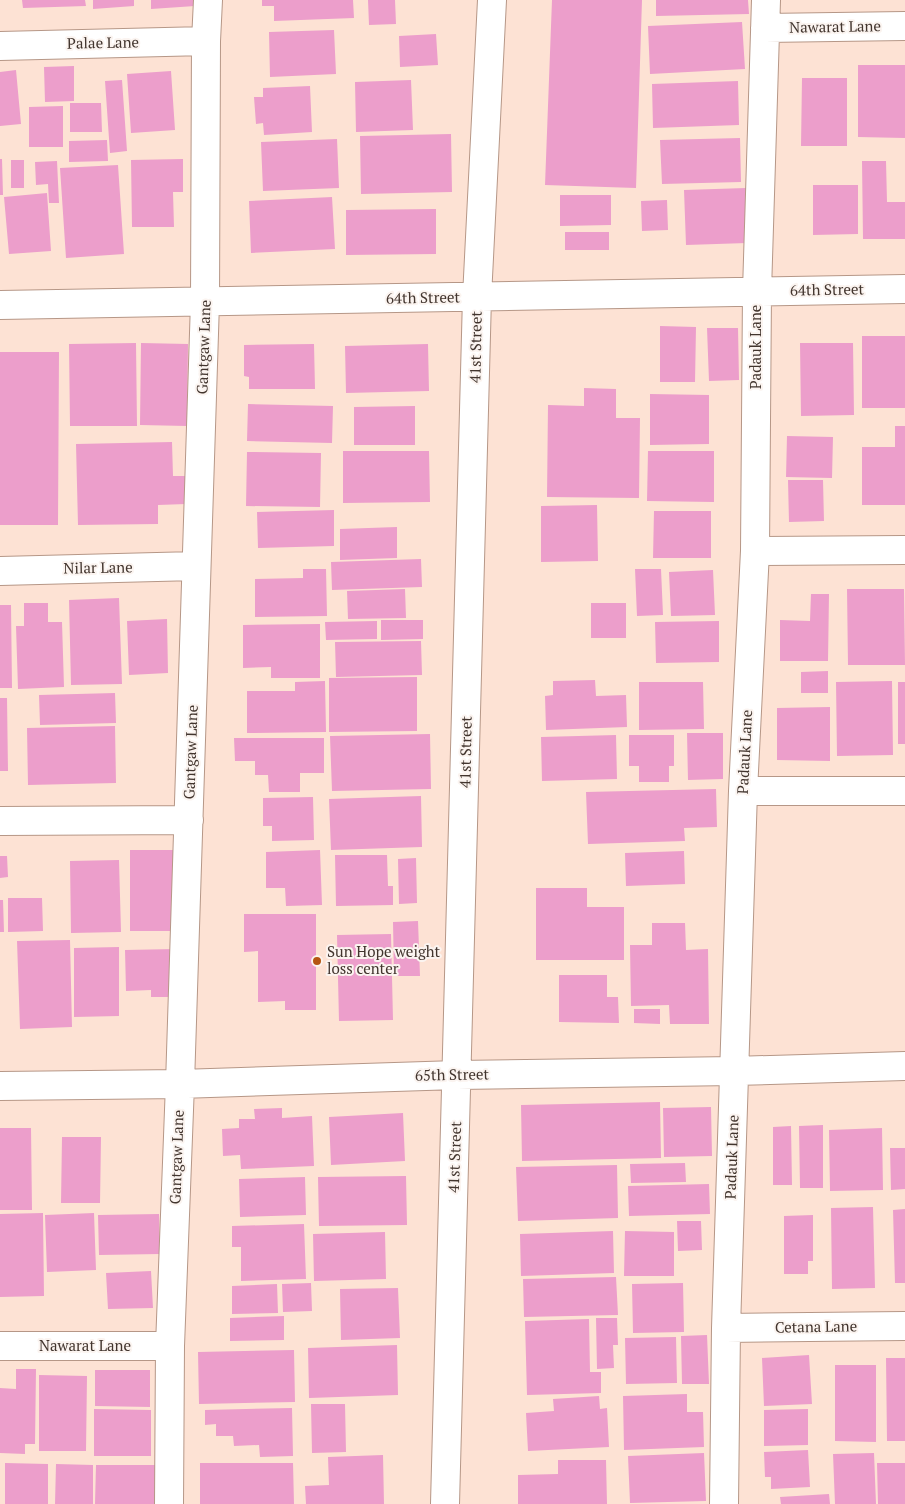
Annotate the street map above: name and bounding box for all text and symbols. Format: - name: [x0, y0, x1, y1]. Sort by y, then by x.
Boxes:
- street label: Nawarat Lane: [789, 15, 881, 37]
- street label: Palae Lane: [67, 31, 139, 53]
- street label: 64th Street: [790, 278, 865, 300]
- street label: 64th Street: [386, 286, 461, 308]
- street label: Gantgaw Lane: [191, 299, 215, 395]
- street label: Padauk Lane: [745, 305, 765, 389]
- street label: 41st Street: [464, 311, 486, 383]
- street label: Nilar Lane: [63, 556, 133, 578]
- street label: Gantgaw Lane: [178, 704, 202, 800]
- street label: Padauk Lane: [732, 709, 756, 795]
- street label: 41st Street: [454, 716, 476, 788]
- place label: Sun Hope weight loss center: [327, 941, 441, 978]
- marker: Sun Hope weight loss center: [311, 955, 323, 967]
- street label: 65th Street: [415, 1063, 490, 1085]
- street label: Gantgaw Lane: [164, 1109, 188, 1205]
- street label: Padauk Lane: [720, 1114, 742, 1200]
- street label: 41st Street: [443, 1120, 465, 1193]
- street label: Cetana Lane: [775, 1315, 857, 1337]
- street label: Nawarat Lane: [39, 1335, 131, 1355]

